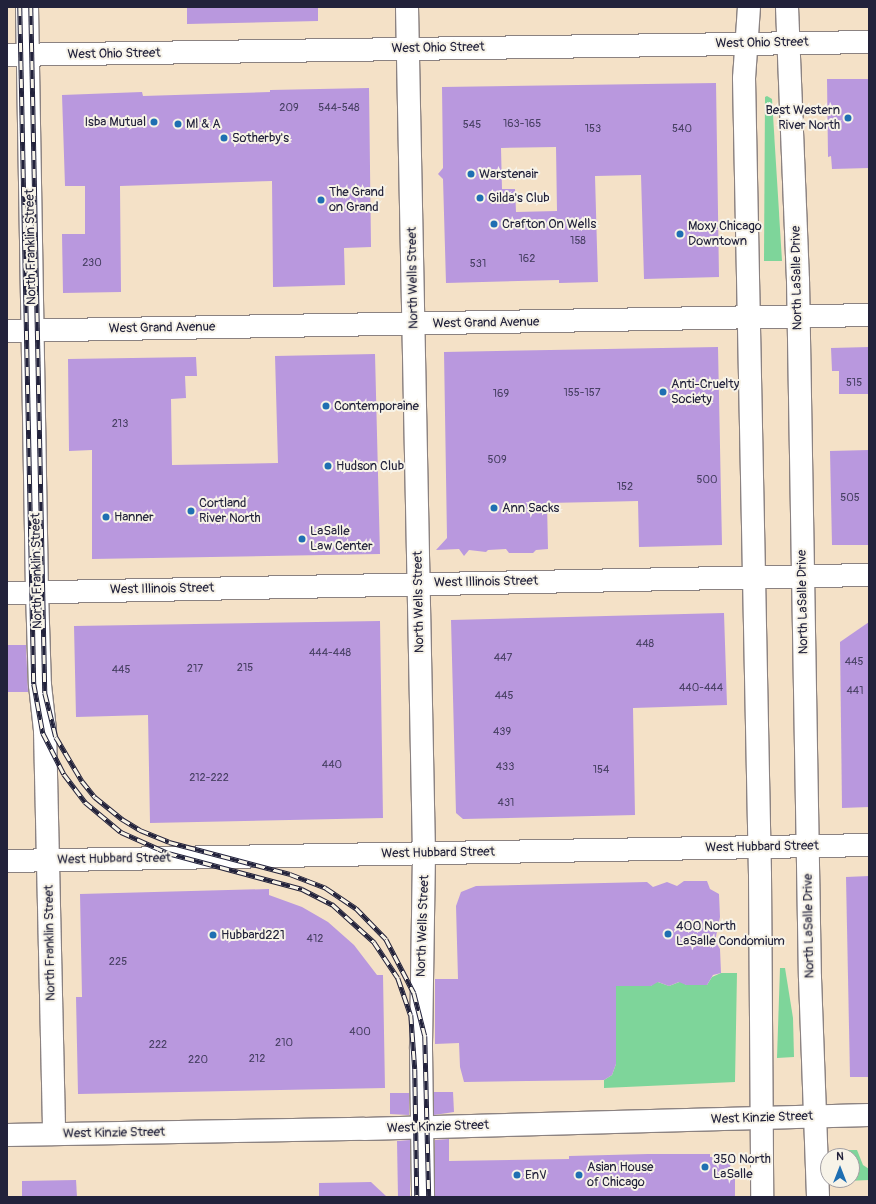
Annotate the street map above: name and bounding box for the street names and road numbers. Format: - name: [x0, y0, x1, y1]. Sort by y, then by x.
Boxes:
- street label: West Ohio Street: [715, 34, 809, 52]
- street label: West Ohio Street: [391, 39, 485, 57]
- street label: West Ohio Street: [67, 45, 161, 63]
- street label: North Franklin Street: [22, 189, 40, 305]
- street label: North LaSalle Drive: [788, 226, 806, 330]
- street label: North Wells Street: [404, 227, 422, 329]
- street label: West Grand Avenue: [432, 314, 540, 332]
- street label: West Grand Avenue: [108, 319, 216, 337]
- street label: North Franklin Street: [28, 513, 46, 629]
- street label: North LaSalle Drive: [794, 550, 812, 654]
- street label: North Wells Street: [410, 551, 428, 653]
- street label: West Illinois Street: [434, 573, 538, 591]
- street label: West Illinois Street: [110, 580, 214, 598]
- street label: West Hubbard Street: [705, 838, 819, 856]
- street label: West Hubbard Street: [381, 844, 495, 862]
- street label: West Hubbard Street: [57, 850, 171, 868]
- street label: North LaSalle Drive: [800, 874, 818, 978]
- street label: North Wells Street: [413, 875, 433, 977]
- street label: North Franklin Street: [41, 885, 59, 1001]
- street label: West Kinzie Street: [711, 1108, 813, 1128]
- street label: West Kinzie Street: [387, 1117, 489, 1137]
- street label: West Kinzie Street: [63, 1124, 165, 1142]

